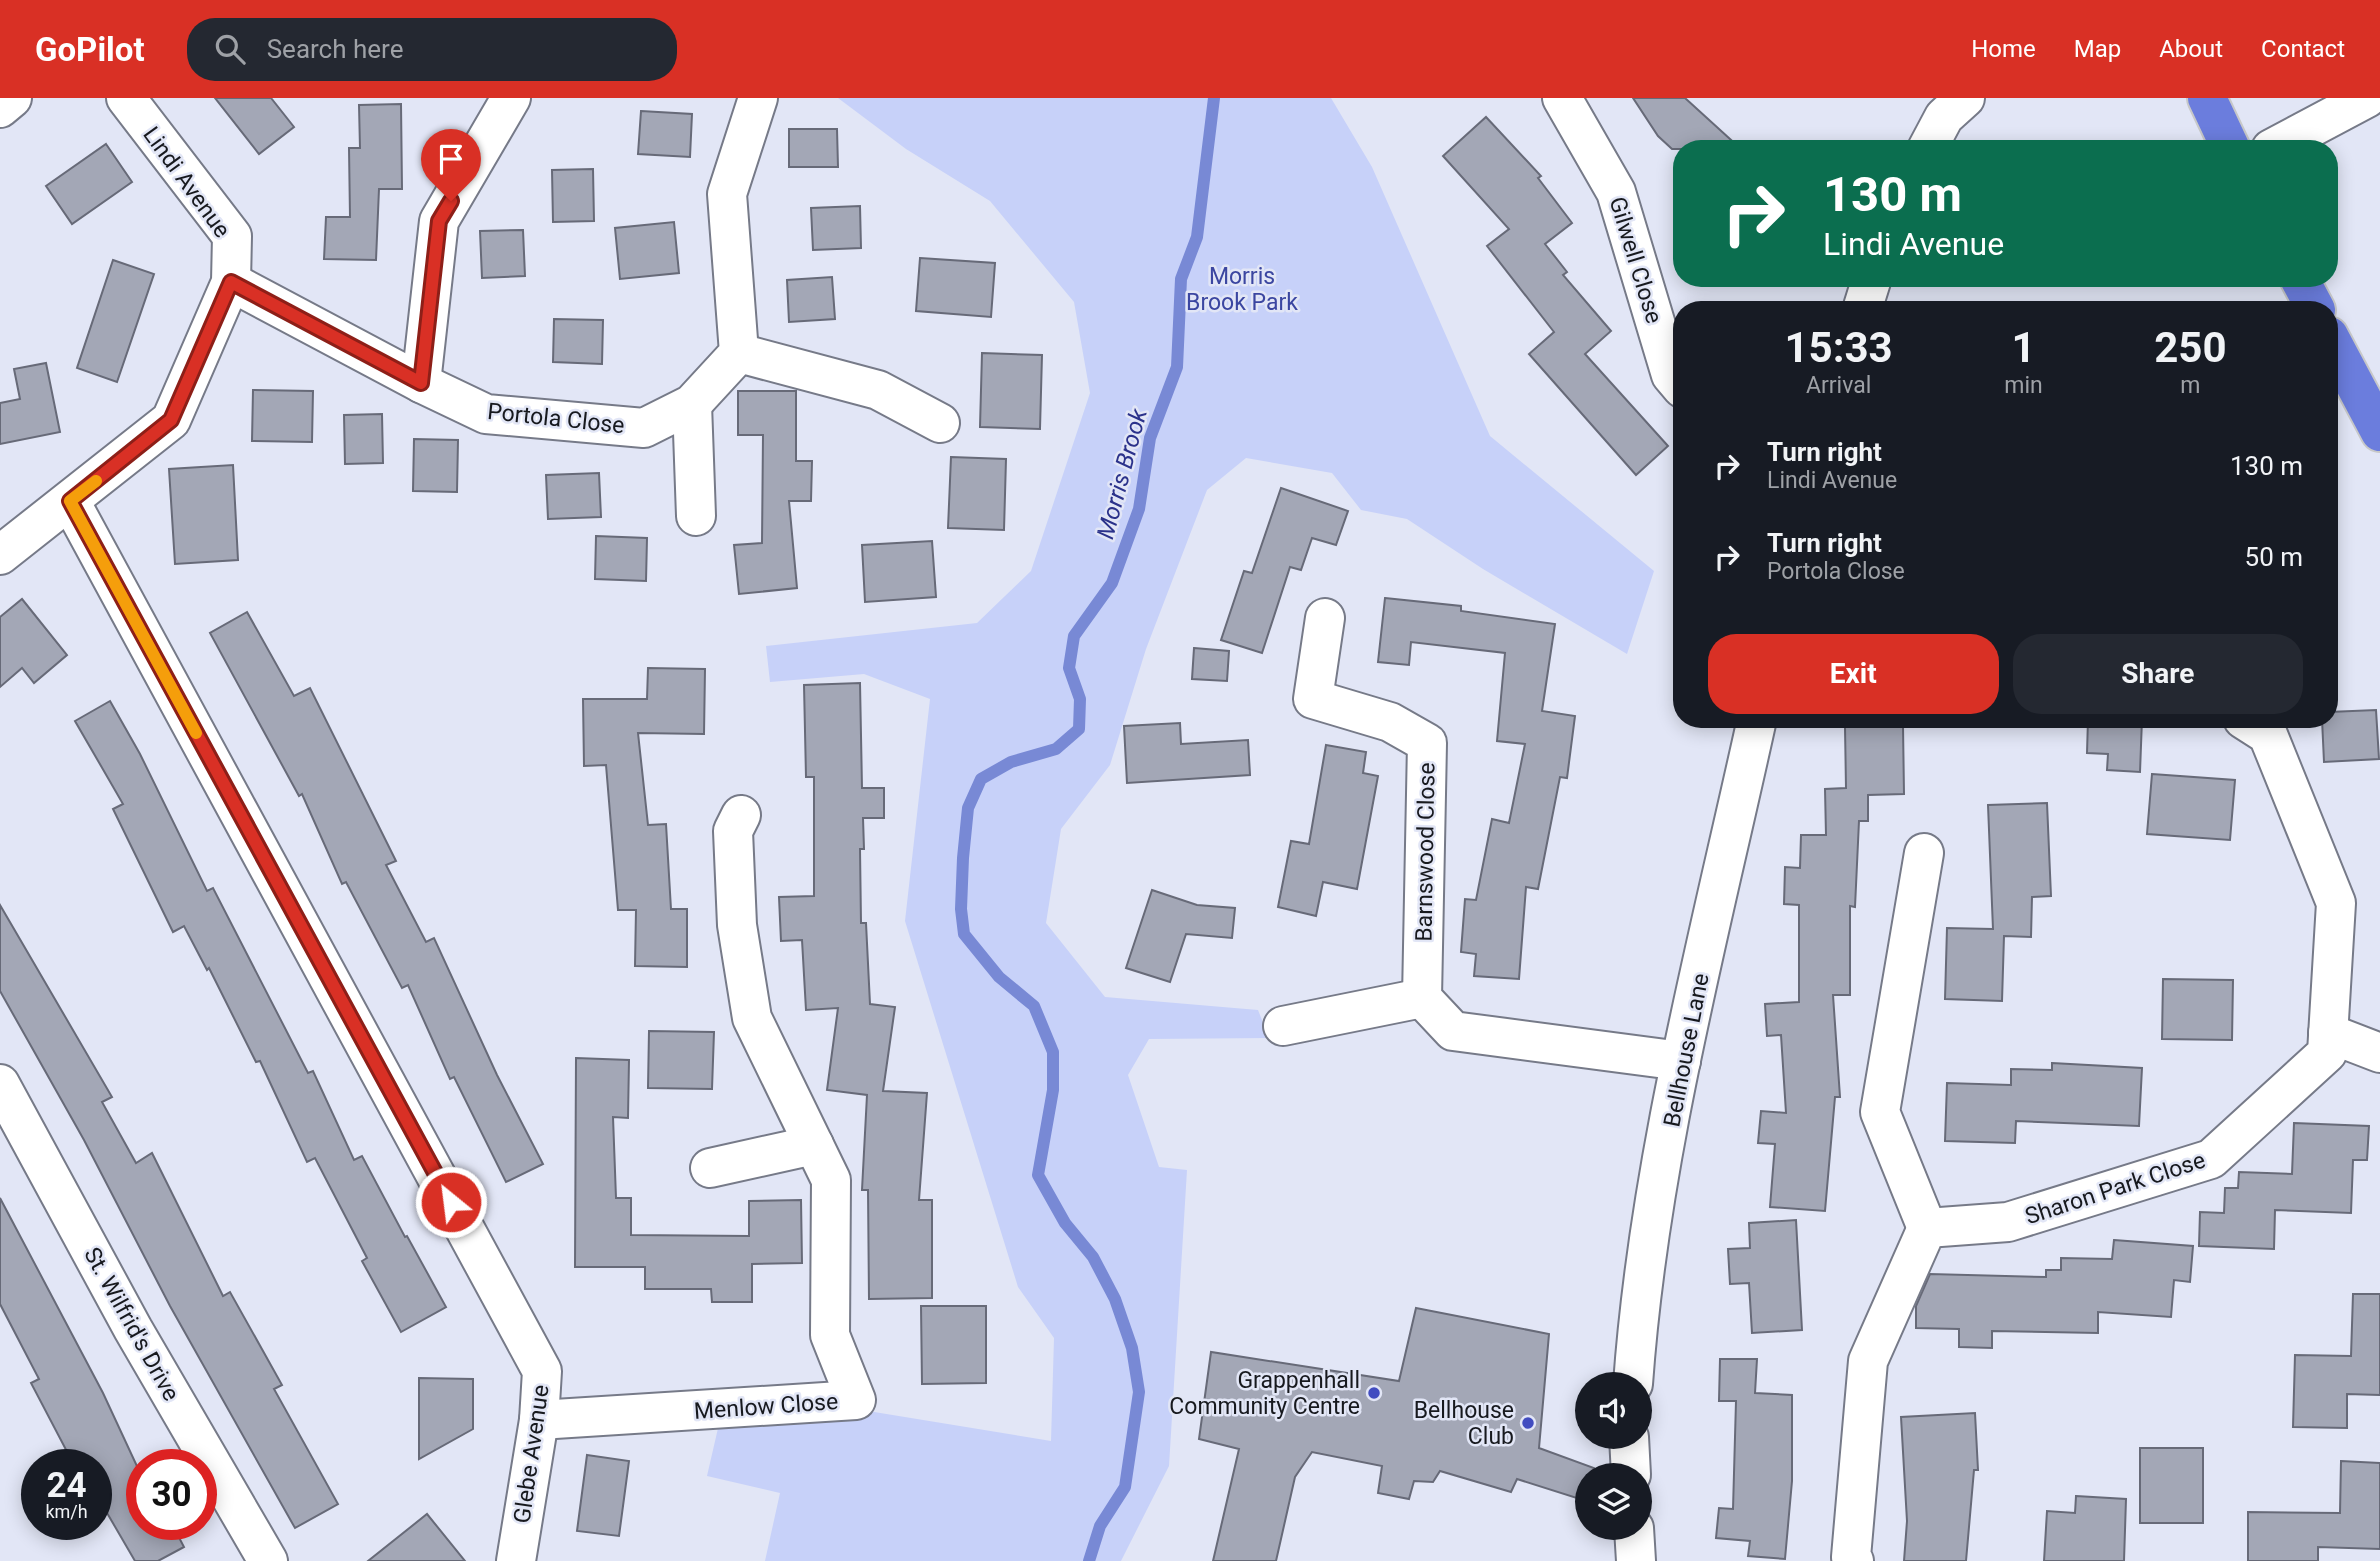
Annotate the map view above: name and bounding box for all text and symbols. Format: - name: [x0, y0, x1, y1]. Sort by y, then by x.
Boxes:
- search box: [187, 18, 677, 81]
- text: GoPilot: [35, 30, 145, 69]
- icon: search: [211, 30, 249, 68]
- text: Search here: [267, 34, 403, 64]
- text: Home: [1971, 35, 2036, 63]
- text: Map: [2074, 35, 2121, 63]
- text: About: [2159, 35, 2223, 63]
- text: Contact: [2261, 35, 2345, 63]
- street label: Lindi Avenue: [137, 122, 236, 243]
- pin: [421, 129, 481, 201]
- icon: arrive: [432, 140, 470, 178]
- text: 130 m: [1823, 166, 1962, 223]
- icon: right: [1708, 168, 1799, 259]
- street label: Gilwell Close: [1603, 194, 1668, 327]
- text: Lindi Avenue: [1823, 225, 2004, 263]
- park label: Morris Brook Park: [1186, 263, 1298, 316]
- text: 15:33: [1785, 323, 1893, 372]
- text: 1: [2011, 323, 2036, 372]
- text: 250: [2154, 323, 2227, 372]
- text: Arrival: [1806, 372, 1871, 399]
- text: min: [2004, 372, 2043, 399]
- text: m: [2180, 372, 2200, 399]
- street label: Portola Close: [486, 398, 626, 439]
- water label: Morris Brook: [1091, 405, 1153, 542]
- text: Turn right: [1767, 437, 1882, 467]
- icon: right: [1708, 447, 1746, 485]
- text: 130 m: [2230, 451, 2303, 481]
- text: Lindi Avenue: [1767, 467, 1897, 494]
- text: Turn right: [1767, 528, 1882, 558]
- icon: right: [1708, 538, 1746, 576]
- text: 50 m: [2245, 542, 2303, 572]
- text: Portola Close: [1767, 558, 1905, 585]
- button: Exit: [1708, 634, 1999, 714]
- button: Share: [2013, 634, 2303, 714]
- street label: Barnswood Close: [1410, 762, 1441, 942]
- street label: Bellhouse Lane: [1658, 971, 1715, 1129]
- street label: Sharon Park Close: [2022, 1147, 2209, 1230]
- position arrow: [414, 1165, 488, 1239]
- street label: St. Wilfrid's Drive: [78, 1243, 185, 1406]
- place label: Grappenhall Community Centre: [1169, 1367, 1360, 1420]
- map controls: [1575, 1372, 1652, 1540]
- button: sound: [1575, 1372, 1652, 1449]
- street label: Glebe Avenue: [508, 1383, 555, 1525]
- marker: Grappenhall Community Centre: [1366, 1385, 1382, 1401]
- street label: Menlow Close: [693, 1388, 839, 1425]
- place label: Bellhouse Club: [1414, 1397, 1514, 1450]
- marker: Bellhouse Club: [1520, 1415, 1536, 1431]
- speed limit sign: 30: [126, 1449, 217, 1540]
- button: layers: [1575, 1463, 1652, 1540]
- text: 24: [46, 1465, 87, 1506]
- text: km/h: [45, 1501, 88, 1522]

